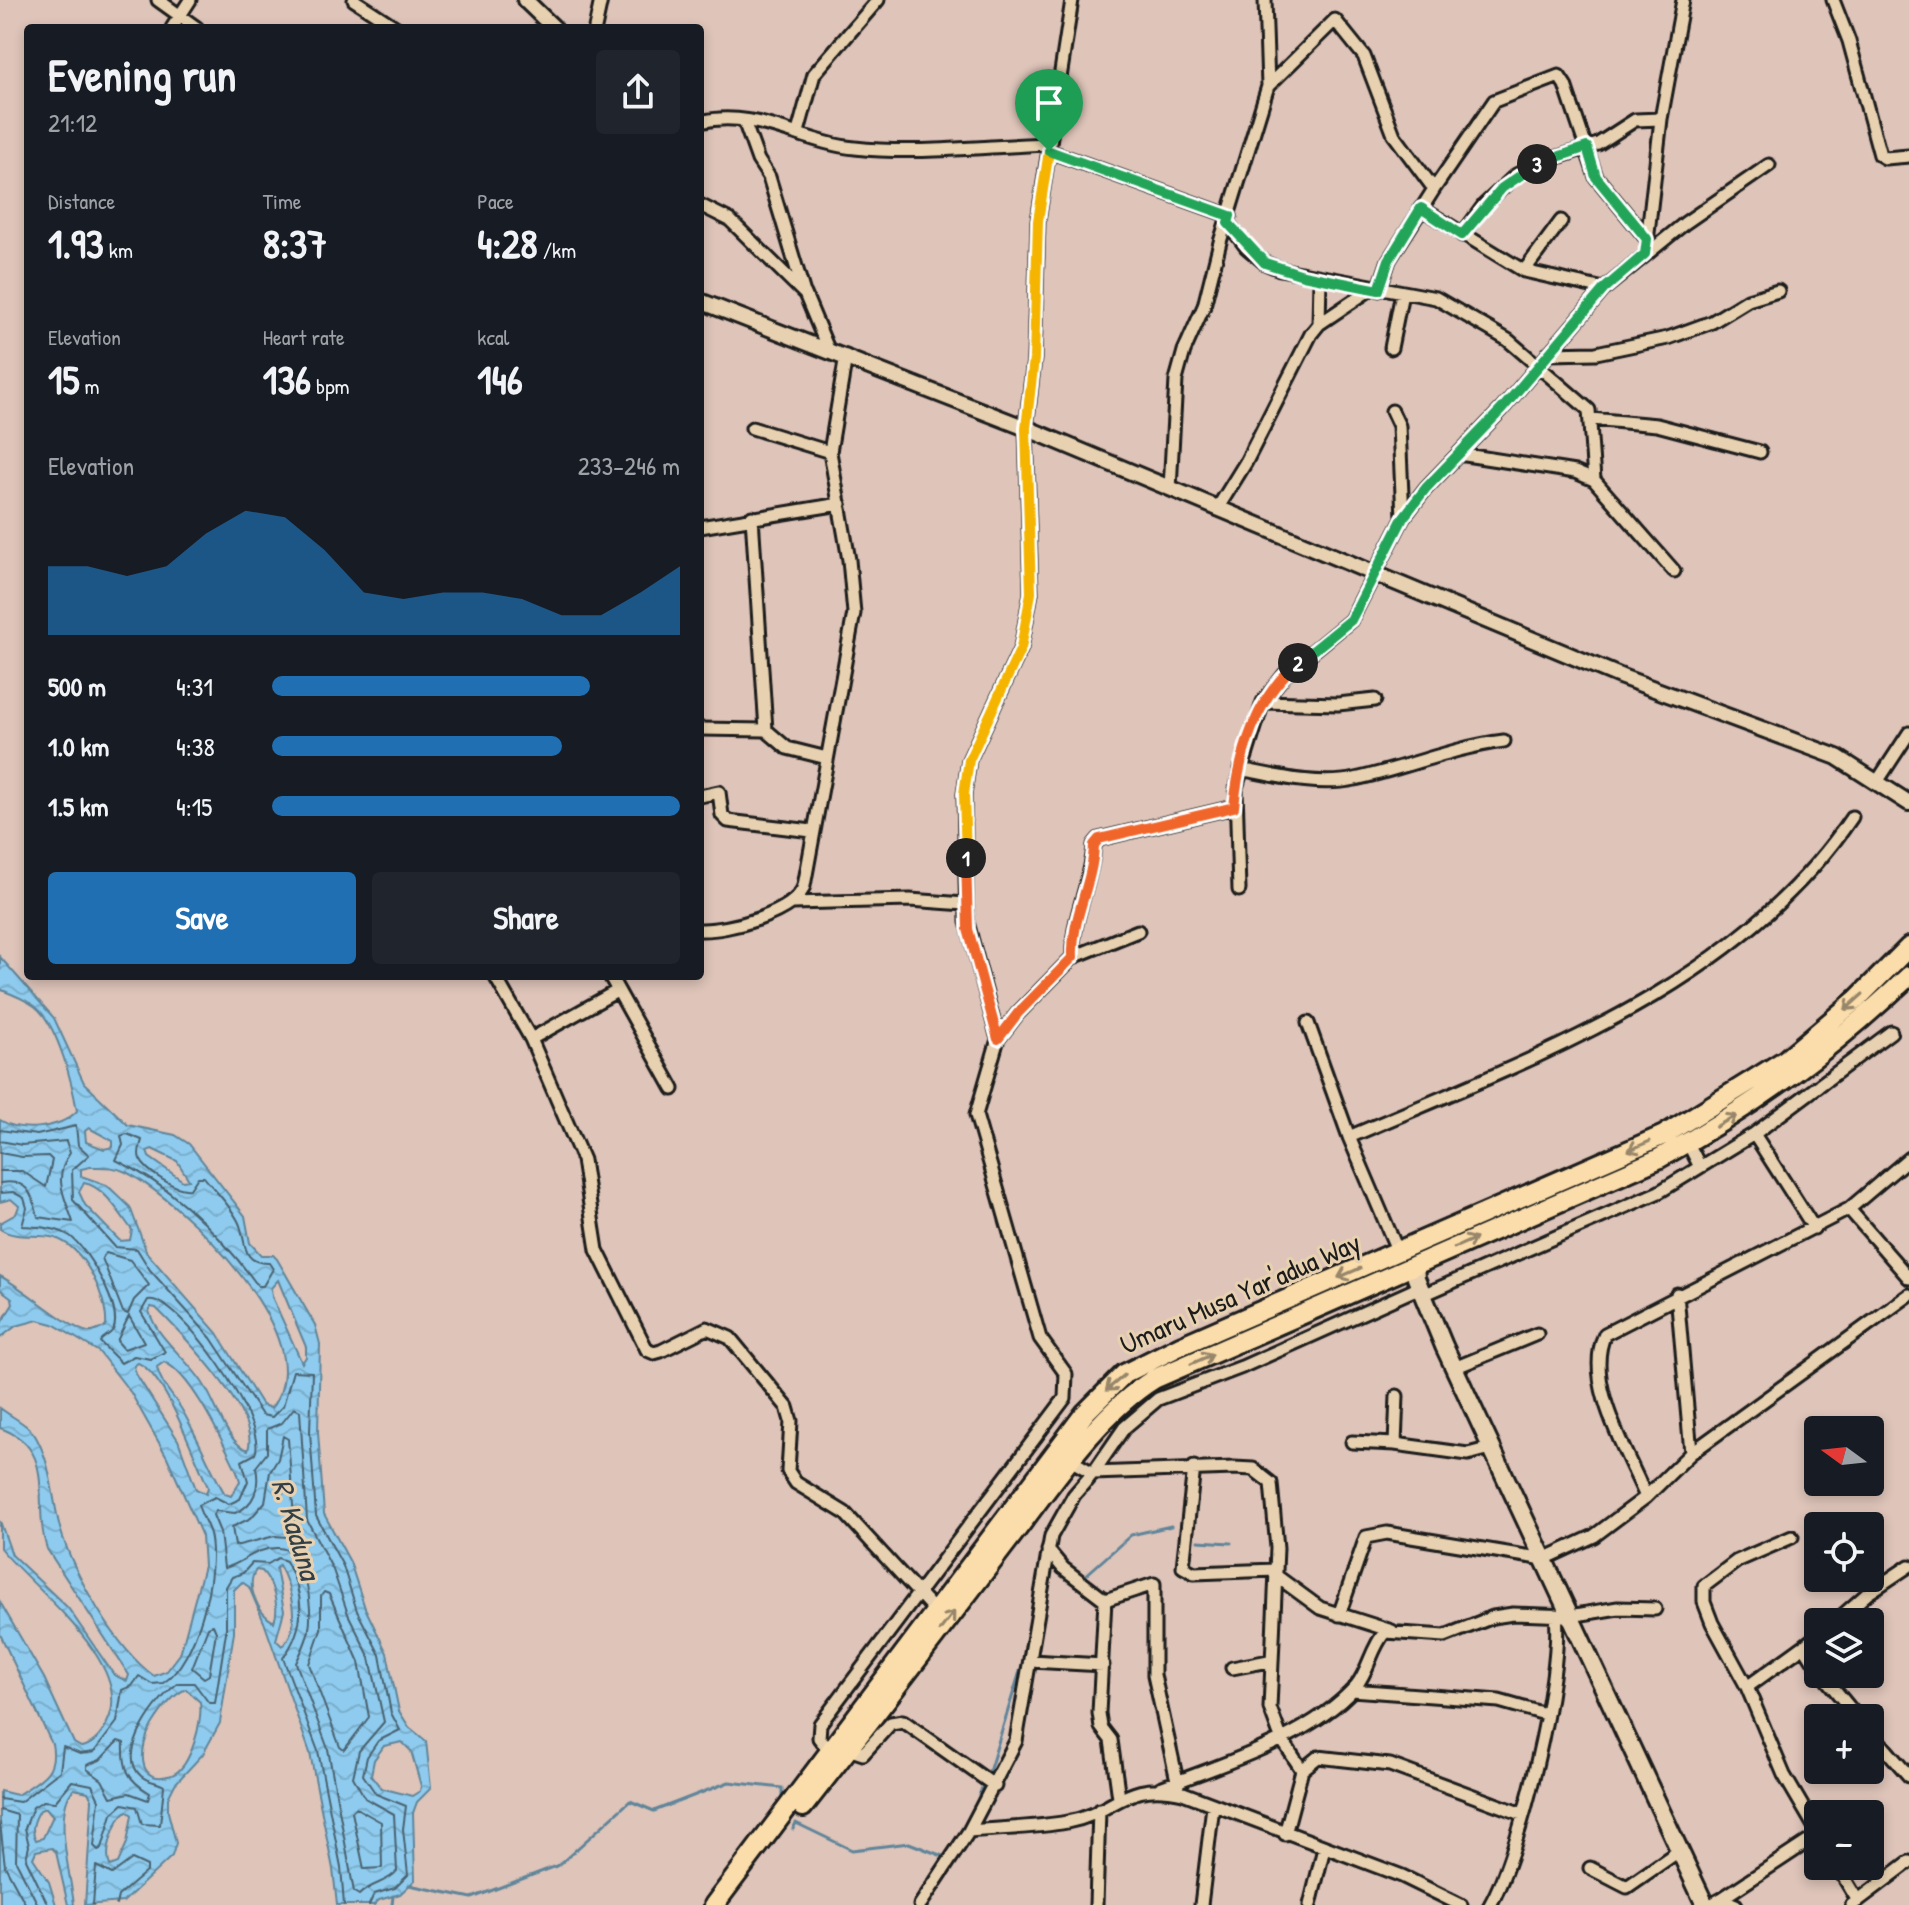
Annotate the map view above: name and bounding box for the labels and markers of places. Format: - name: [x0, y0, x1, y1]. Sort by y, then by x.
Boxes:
- pin: [1015, 69, 1083, 151]
- pin: 3: [1517, 144, 1557, 184]
- pin: 2: [1278, 643, 1318, 683]
- pin: 1: [946, 838, 986, 878]

